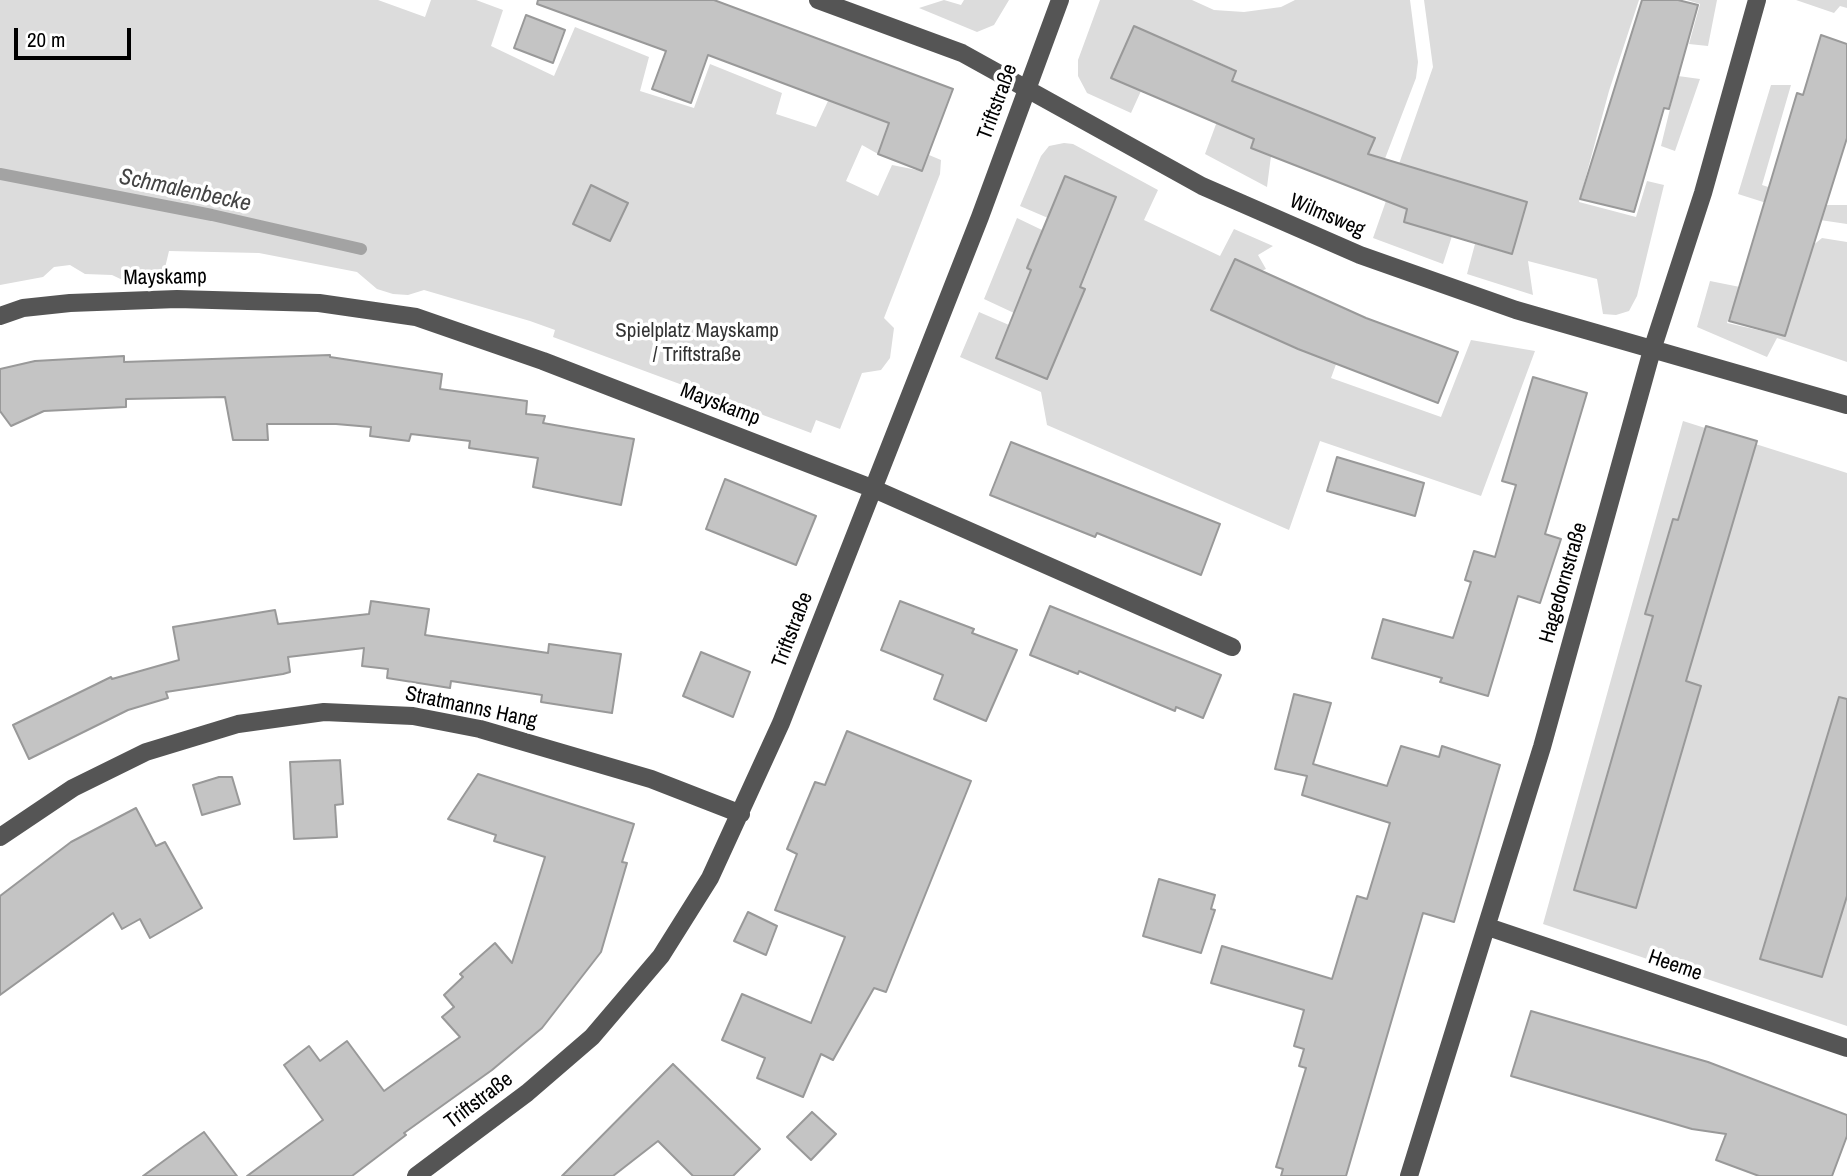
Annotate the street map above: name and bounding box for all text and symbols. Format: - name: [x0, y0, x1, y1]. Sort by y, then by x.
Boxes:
- scale bar: [18, 14, 135, 58]
- text: 20 m: [27, 25, 65, 54]
- street label: Triftstraße: [973, 61, 1023, 143]
- water label: Schmalenbecke: [117, 164, 253, 218]
- street label: Wilmsweg: [1286, 189, 1368, 243]
- street label: Mayskamp: [123, 265, 207, 291]
- park label: Spielplatz Mayskamp / Triftstraße: [615, 318, 779, 368]
- street label: Mayskamp: [677, 378, 763, 432]
- street label: Hagedornstraße: [1535, 520, 1593, 646]
- street label: Triftstraße: [767, 589, 819, 671]
- street label: Stratmanns Hang: [403, 682, 539, 734]
- street label: Heeme: [1645, 945, 1705, 987]
- street label: Triftstraße: [440, 1067, 518, 1135]

